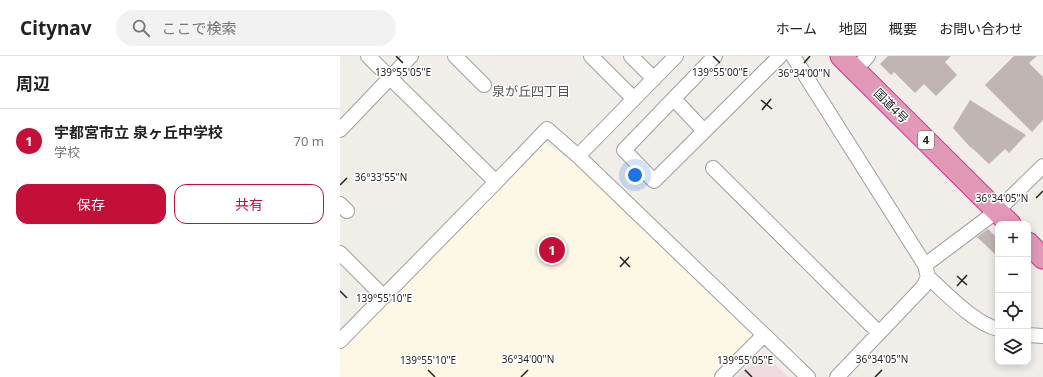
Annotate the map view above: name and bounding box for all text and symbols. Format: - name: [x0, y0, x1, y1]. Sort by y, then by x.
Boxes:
- search box: [116, 10, 396, 46]
- text: Citynav: [20, 15, 92, 41]
- icon: search: [130, 17, 152, 39]
- text: ここで検索: [162, 18, 237, 38]
- text: ホーム: [775, 19, 817, 38]
- text: 地図: [839, 19, 867, 38]
- text: 概要: [889, 19, 917, 38]
- text: お問い合わせ: [939, 19, 1023, 38]
- text: 139°55'05"E: [375, 65, 431, 79]
- text: 139°55'00"E: [692, 65, 748, 79]
- text: 36°34'00"N: [778, 66, 830, 80]
- text: 周辺: [16, 72, 50, 95]
- district label: 泉が丘四丁目: [492, 82, 570, 100]
- street label: 国道4号: [870, 84, 913, 127]
- text: 宇都宮市立 泉ヶ丘中学校: [54, 122, 223, 142]
- road number: 4: [918, 131, 934, 149]
- text: 1: [25, 132, 33, 150]
- text: 70 m: [294, 132, 324, 150]
- text: 学校: [54, 143, 80, 161]
- your location: [625, 165, 645, 185]
- text: 36°33'55"N: [355, 170, 407, 184]
- button: 保存: [16, 184, 166, 224]
- button: 共有: [174, 184, 324, 224]
- text: 36°34'05"N: [976, 191, 1028, 205]
- map controls: [995, 221, 1031, 365]
- button: +: [995, 221, 1031, 257]
- pin: 1: [539, 235, 565, 265]
- button: −: [995, 257, 1031, 293]
- text: 139°55'10"E: [356, 291, 412, 305]
- button: locate: [995, 293, 1031, 329]
- button: layers: [995, 329, 1031, 365]
- text: 36°34'00"N: [502, 352, 554, 366]
- text: 36°34'05"N: [856, 352, 908, 366]
- text: 139°55'10"E: [400, 353, 456, 367]
- text: 139°55'05"E: [717, 353, 773, 367]

